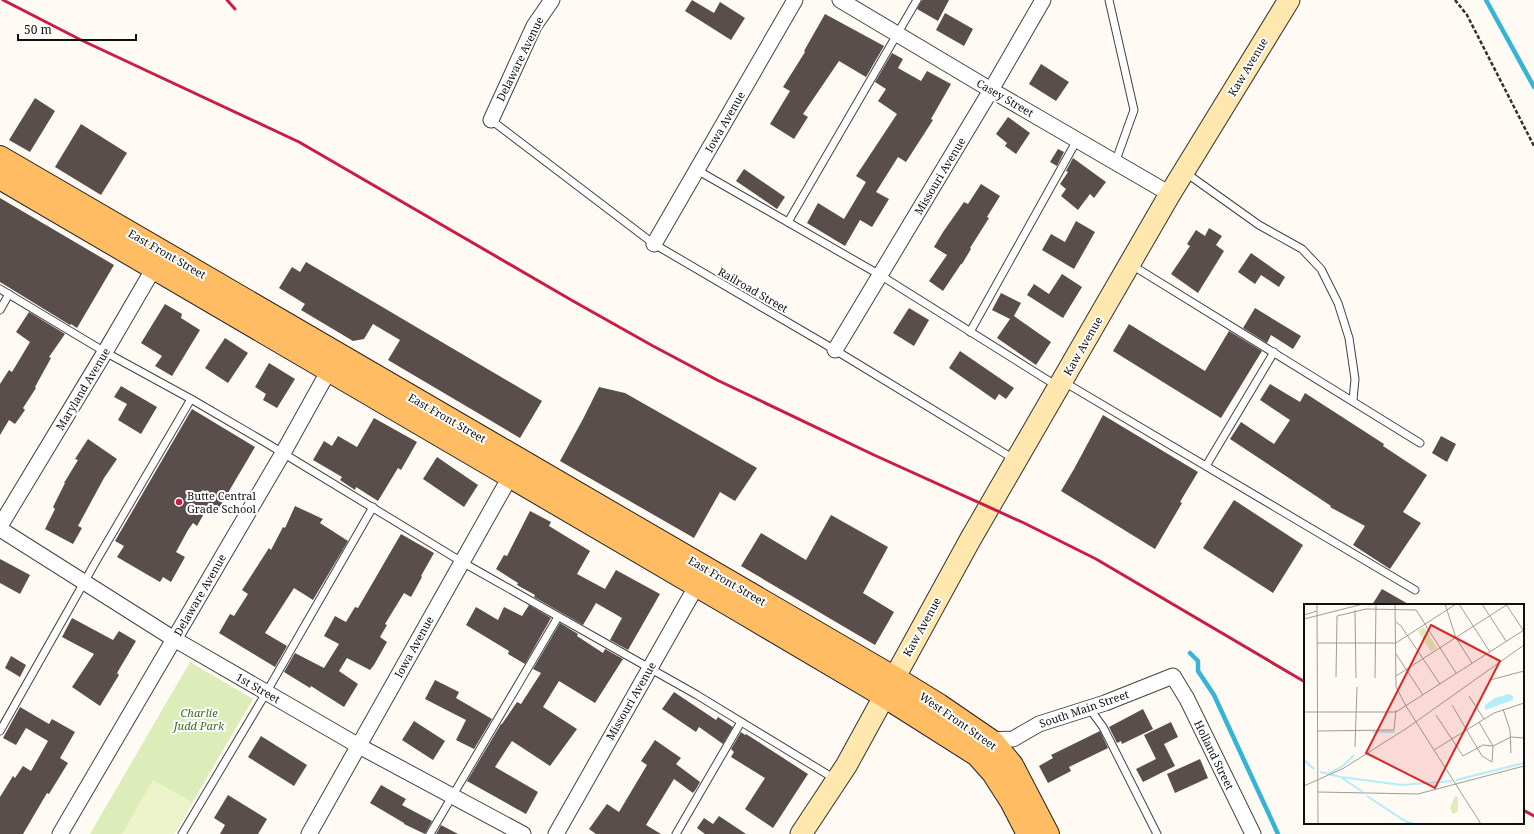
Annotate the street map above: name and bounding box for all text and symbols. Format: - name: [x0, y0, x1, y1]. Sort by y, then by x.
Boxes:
- street label: Delaware Avenue: [493, 14, 547, 104]
- scale bar: [18, 16, 136, 42]
- text: 50 m: [24, 21, 52, 38]
- street label: Kaw Avenue: [1224, 35, 1271, 99]
- street label: Casey Street: [974, 75, 1037, 120]
- street label: Iowa Avenue: [701, 88, 748, 155]
- street label: Missouri Avenue: [910, 134, 969, 217]
- street label: East Front Street: [126, 225, 209, 282]
- street label: Railroad Street: [716, 263, 791, 316]
- street label: Kaw Avenue: [1060, 314, 1106, 378]
- street label: Maryland Avenue: [52, 345, 113, 433]
- street label: East Front Street: [406, 389, 489, 446]
- place label: Butte Central Grade School: [187, 488, 257, 516]
- marker: Butte Central Grade School: [174, 497, 184, 507]
- street label: Delaware Avenue: [170, 551, 229, 639]
- street label: East Front Street: [686, 552, 769, 609]
- street label: Kaw Avenue: [899, 594, 944, 659]
- inset map: [1304, 604, 1524, 824]
- street label: Iowa Avenue: [390, 613, 437, 680]
- street label: Missouri Avenue: [602, 659, 659, 743]
- street label: 1st Street: [233, 669, 283, 706]
- street label: South Main Street: [1037, 686, 1131, 731]
- street label: West Front Street: [917, 688, 1000, 753]
- park label: Charlie Judd Park: [172, 705, 225, 733]
- street label: Holland Street: [1191, 718, 1238, 792]

